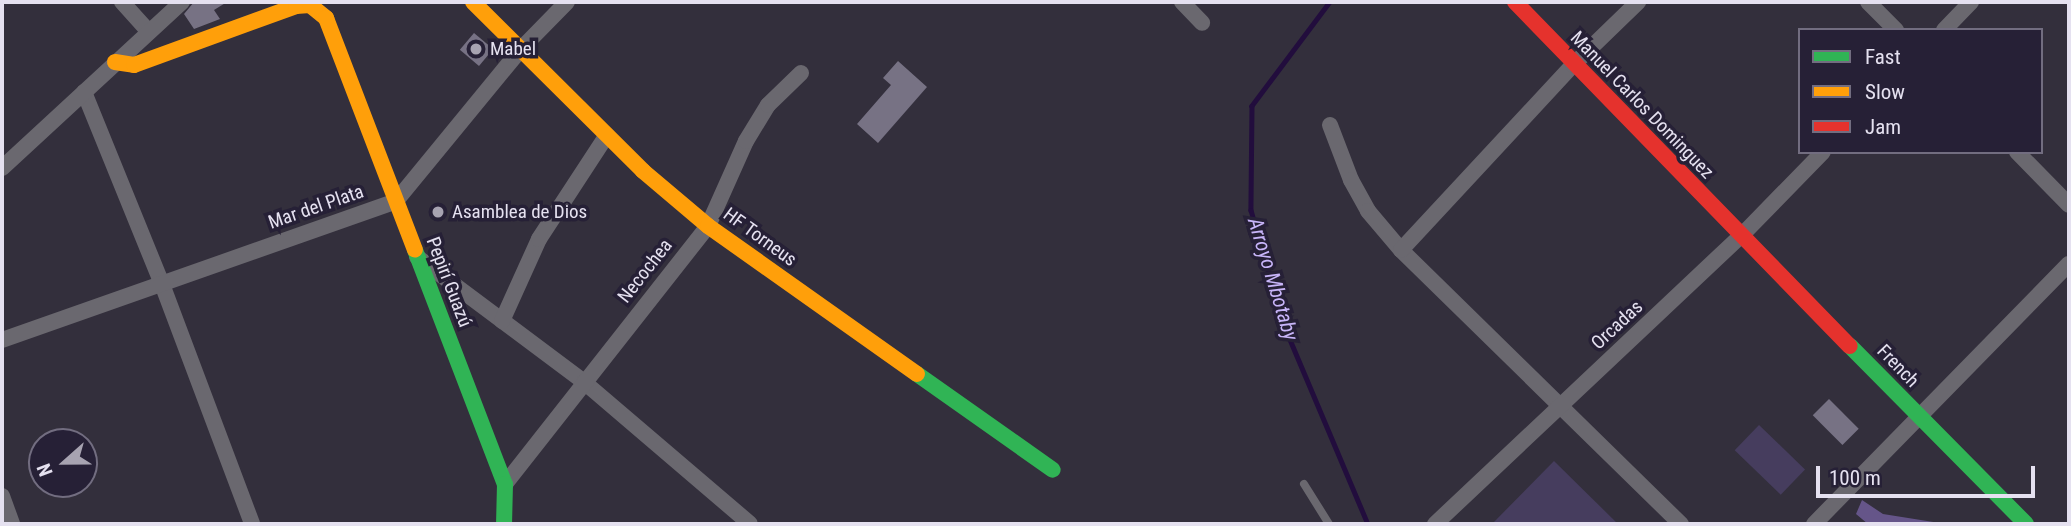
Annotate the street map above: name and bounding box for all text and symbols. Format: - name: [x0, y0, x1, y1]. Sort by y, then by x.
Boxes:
- street label: Manuel Carlos Dominguez: [1566, 27, 1718, 183]
- legend: [1798, 28, 2043, 154]
- place label: Mabel: [490, 38, 536, 60]
- marker: Mabel: [468, 41, 484, 57]
- text: Fast: [1865, 45, 1901, 69]
- text: Slow: [1865, 80, 1905, 104]
- text: Jam: [1865, 115, 1901, 139]
- street label: Mar del Plata: [265, 180, 367, 234]
- place label: Asamblea de Dios: [452, 201, 587, 223]
- street label: HF Torneus: [719, 203, 801, 271]
- marker: Asamblea de Dios: [430, 204, 446, 220]
- water label: Arroyo Mbotaby: [1242, 214, 1304, 344]
- street label: Pepirí Guazú: [421, 234, 477, 330]
- street label: Necochea: [613, 234, 677, 308]
- street label: Orcadas: [1587, 295, 1647, 355]
- street label: French: [1872, 340, 1924, 392]
- north arrow: [28, 428, 98, 498]
- scale bar: [1819, 452, 2038, 496]
- text: N: [32, 460, 58, 480]
- text: 100 m: [1829, 466, 1881, 490]

